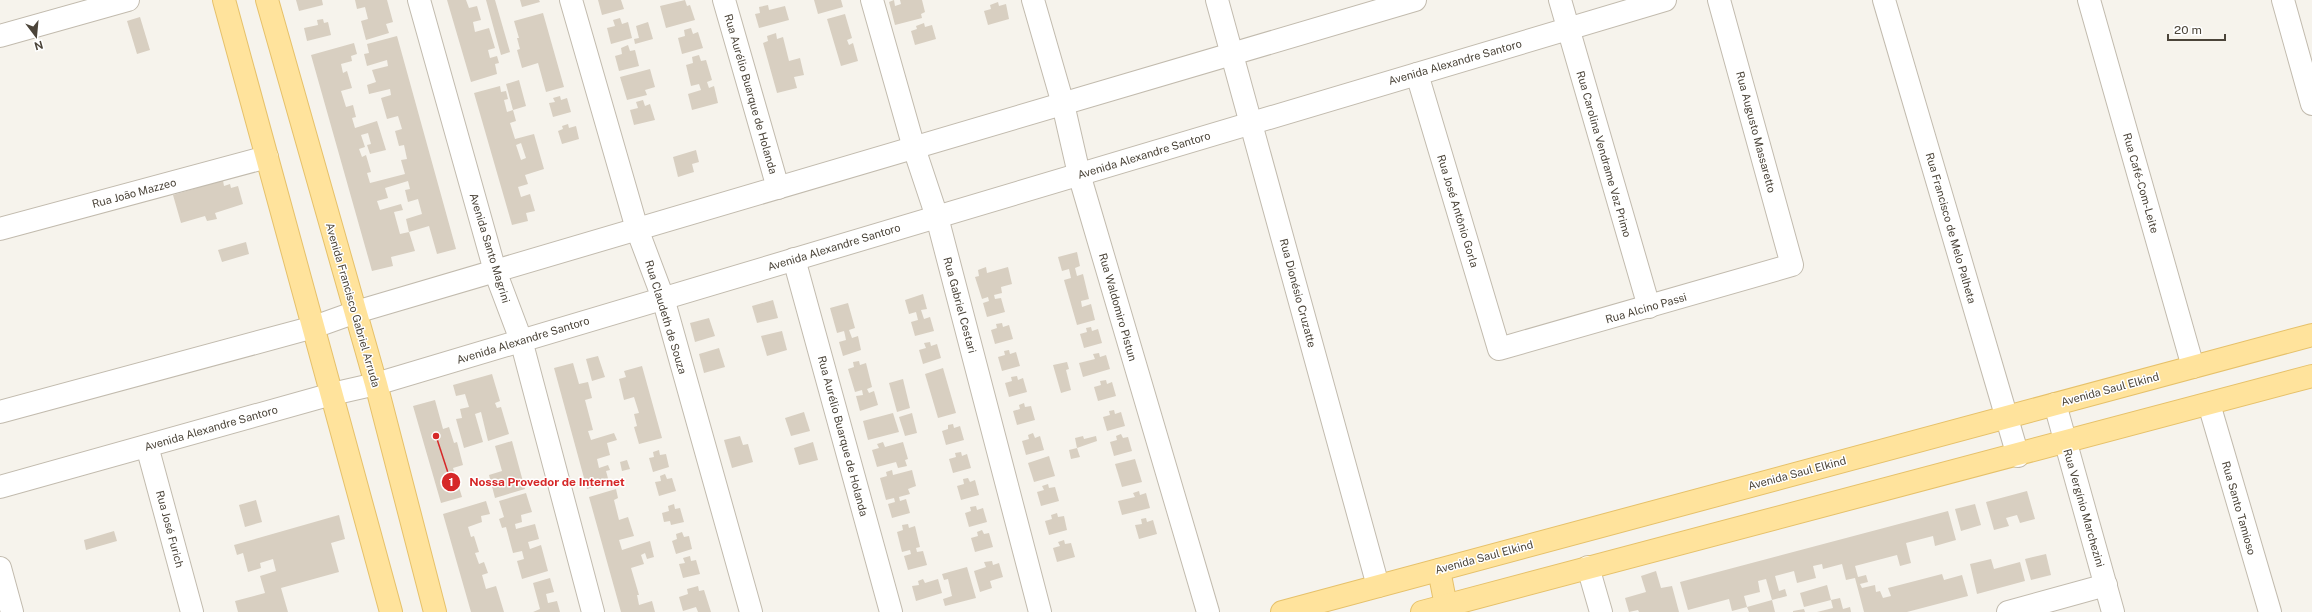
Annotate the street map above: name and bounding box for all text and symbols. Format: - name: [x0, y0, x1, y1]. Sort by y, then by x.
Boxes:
- street label: Rua Aurélio Buarque de Holanda: [722, 13, 780, 175]
- north arrow: [16, 16, 56, 56]
- scale bar: [2168, 16, 2225, 42]
- text: 20 m: [2174, 23, 2202, 37]
- street label: Avenida Alexandre Santoro: [1387, 37, 1523, 87]
- text: N: [33, 39, 45, 53]
- street label: Rua Carolina Vendrame Vaz Primo: [1574, 69, 1634, 239]
- street label: Rua Augusto Massaretto: [1734, 70, 1778, 194]
- street label: Avenida Alexandre Santoro: [1076, 129, 1212, 181]
- street label: Rua Café-Com-Leite: [2121, 132, 2161, 234]
- street label: Rua Francisco de Melo Palheta: [1924, 151, 1978, 305]
- street label: Rua José Antônio Gorla: [1435, 153, 1481, 269]
- street label: Rua João Mazzeo: [91, 176, 177, 210]
- street label: Avenida Santo Magrini: [468, 192, 512, 304]
- street label: Avenida Francisco Gabriel Arruda: [324, 221, 382, 389]
- street label: Avenida Alexandre Santoro: [766, 221, 902, 273]
- street label: Rua Dionésio Cruzatte: [1278, 237, 1318, 349]
- street label: Rua Waldomiro Pistun: [1097, 252, 1139, 362]
- street label: Rua Gabriel Cestari: [941, 256, 979, 354]
- street label: Rua Claudeth de Souza: [643, 259, 689, 375]
- street label: Rua Alcino Passi: [1604, 291, 1688, 325]
- street label: Avenida Alexandre Santoro: [455, 314, 591, 366]
- street label: Rua Aurélio Buarque de Holanda: [816, 354, 870, 518]
- street label: Avenida Saul Elkind: [2060, 370, 2160, 408]
- street label: Avenida Alexandre Santoro: [143, 403, 279, 453]
- street label: Rua Vergínio Marchezini: [2061, 447, 2107, 569]
- street label: Avenida Saul Elkind: [1747, 454, 1847, 492]
- street label: Rua Santo Tamioso: [2220, 460, 2258, 556]
- callout: Nossa Provedor de Internet: [441, 470, 633, 494]
- text: 1: [448, 475, 454, 489]
- text: Nossa Provedor de Internet: [469, 475, 625, 489]
- street label: Rua José Furich: [154, 489, 186, 569]
- street label: Avenida Saul Elkind: [1434, 538, 1534, 576]

